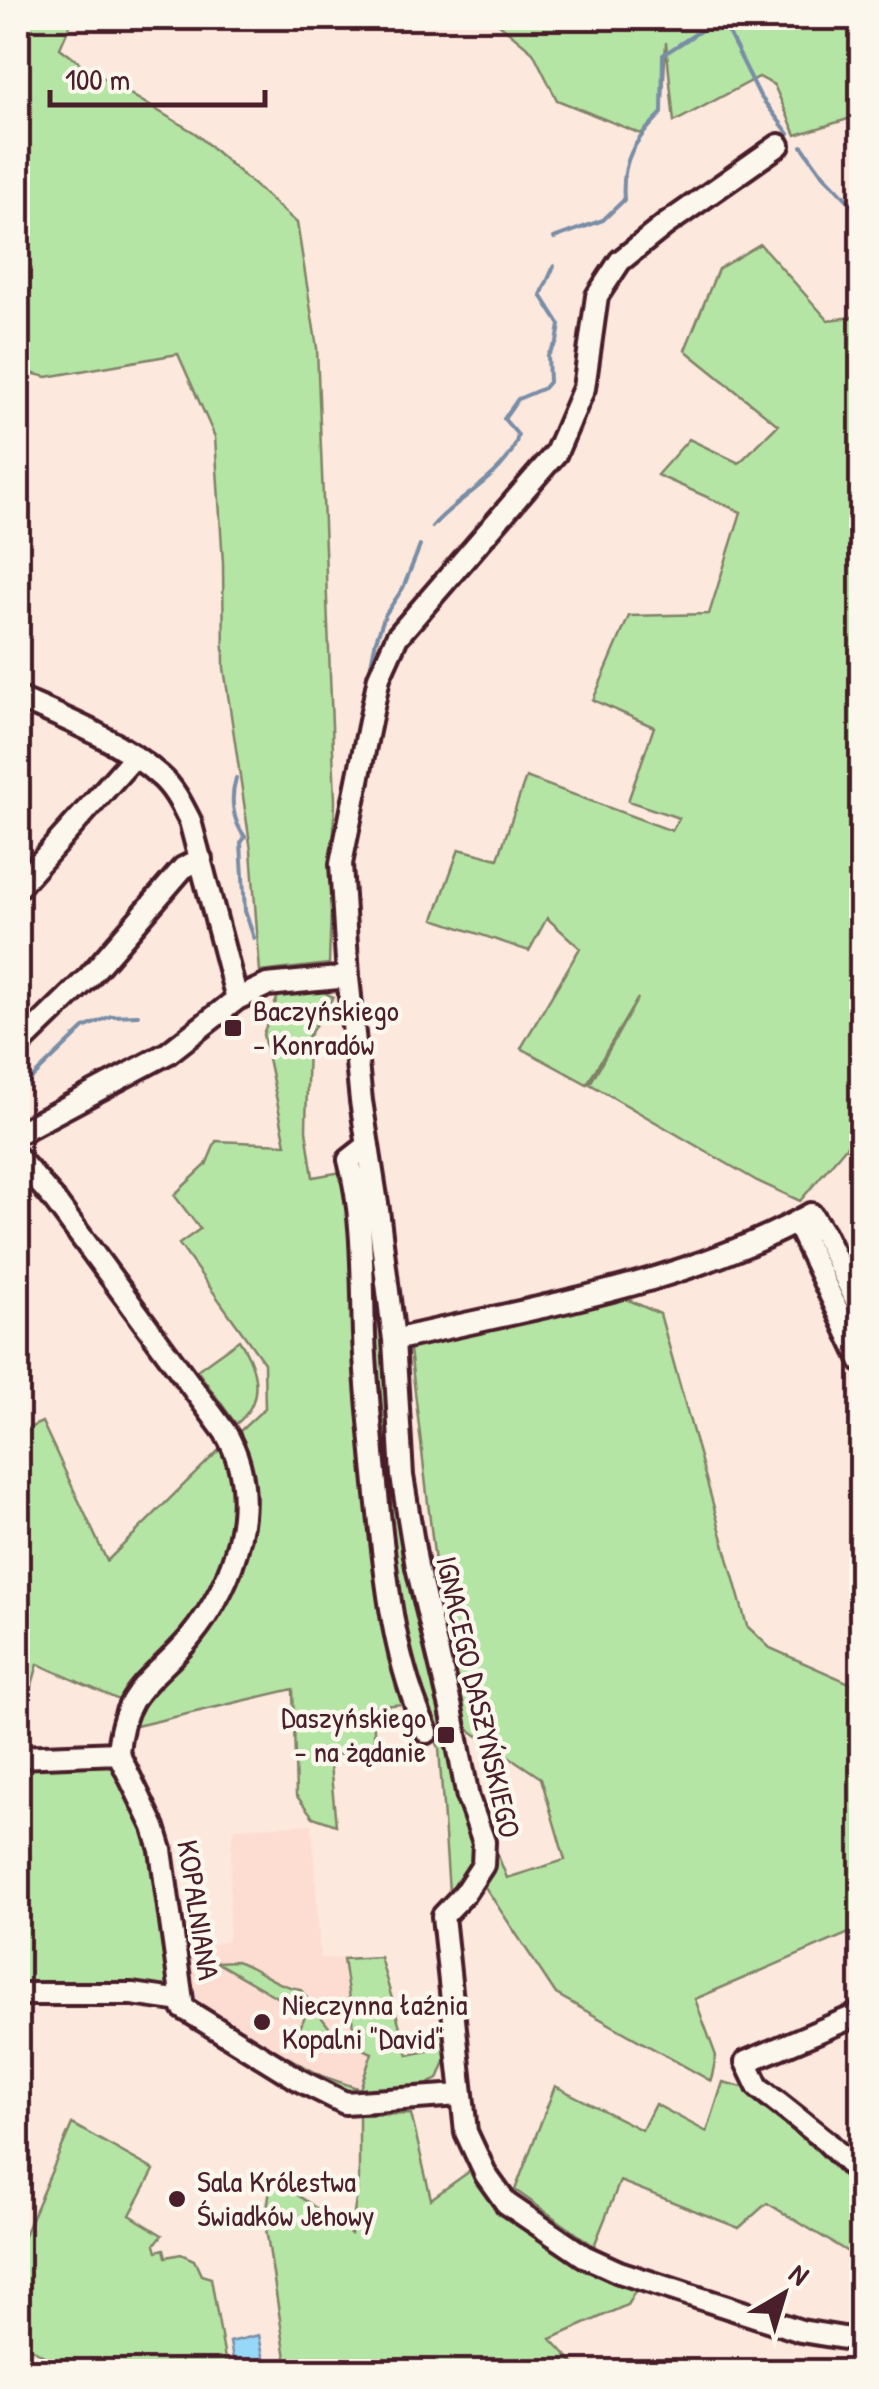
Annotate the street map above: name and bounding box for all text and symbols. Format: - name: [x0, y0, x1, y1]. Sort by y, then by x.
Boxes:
- scale bar: [50, 45, 265, 107]
- text: 100 m: [65, 59, 130, 99]
- place label: Baczyńskiego - Konradów: [253, 990, 399, 1064]
- marker: Baczyńskiego - Konradów: [222, 1017, 244, 1039]
- street label: IGNACEGO DASZYŃSKIEGO: [427, 1552, 531, 1841]
- place label: Daszyńskiego - na żądanie: [281, 1697, 426, 1771]
- marker: Daszyńskiego - na żądanie: [435, 1724, 457, 1746]
- street label: KOPALNIANA: [168, 1837, 230, 1983]
- place label: Nieczynna łaźnia Kopalni "David": [282, 1984, 468, 2058]
- marker: Nieczynna łaźnia Kopalni "David": [251, 2011, 273, 2033]
- place label: Sala Królestwa Świadków Jehowy: [197, 2161, 374, 2235]
- marker: Sala Królestwa Świadków Jehowy: [166, 2188, 188, 2210]
- north arrow: [734, 2244, 834, 2344]
- text: N: [782, 2255, 817, 2294]

